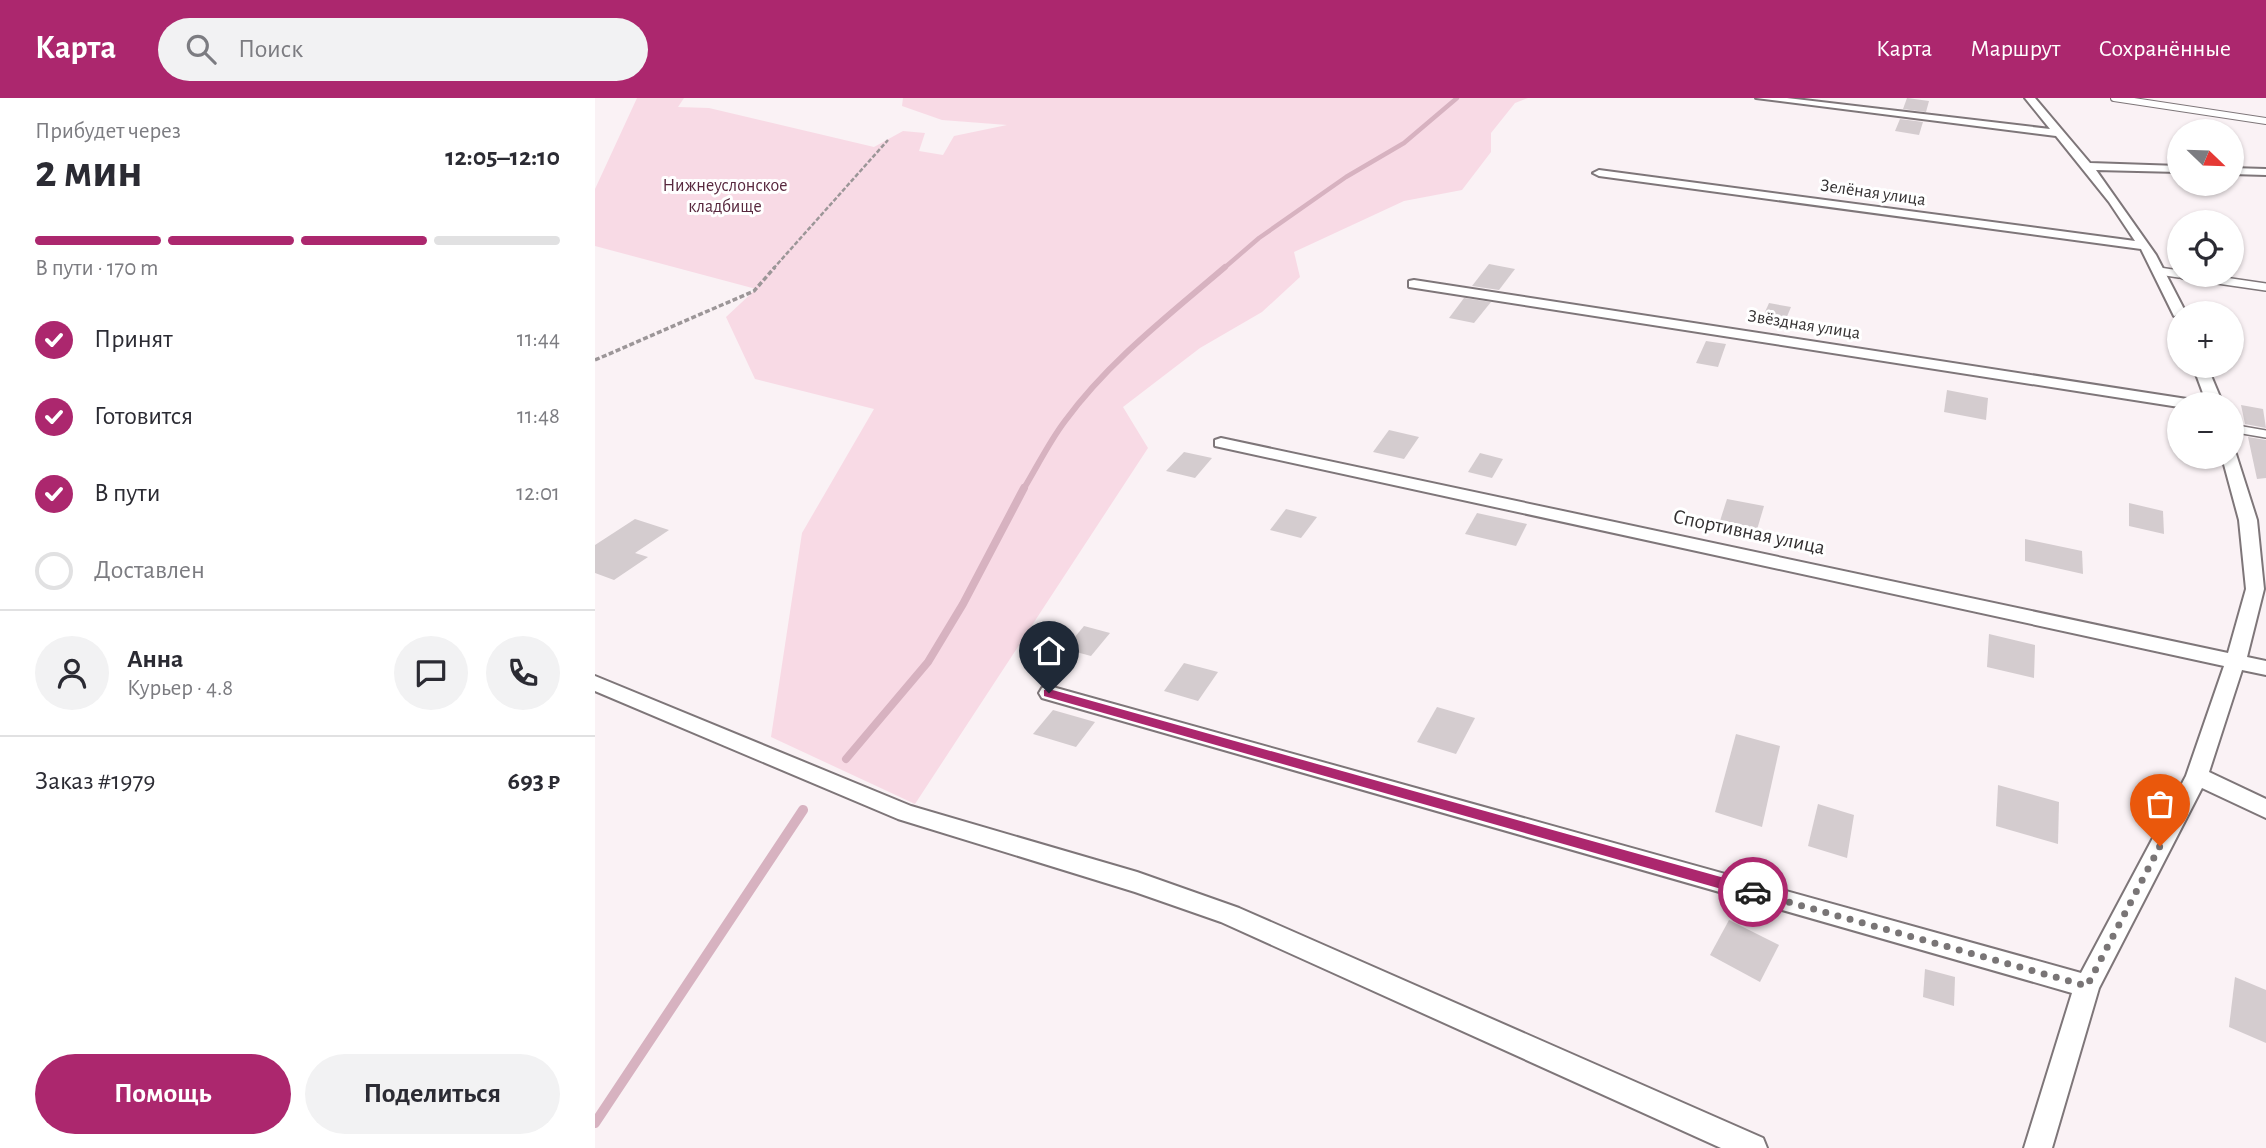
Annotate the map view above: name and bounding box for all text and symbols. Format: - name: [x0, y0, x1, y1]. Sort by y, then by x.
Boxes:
- search box: [158, 18, 648, 81]
- icon: search: [182, 30, 220, 68]
- text: Карта: [35, 32, 116, 65]
- text: Поиск: [238, 36, 303, 62]
- text: Карта: [1876, 37, 1932, 61]
- text: Маршрут: [1970, 37, 2060, 61]
- text: Сохранённые: [2098, 37, 2231, 61]
- north arrow: [2167, 119, 2243, 196]
- map controls: [2167, 119, 2244, 469]
- text: Прибудет через: [35, 120, 181, 143]
- text: 12:05–12:10: [445, 144, 560, 170]
- text: 2 мин: [35, 149, 143, 195]
- park label: Нижнеуслонское кладбище: [663, 177, 787, 216]
- street label: Зелёная улица: [1819, 177, 1927, 209]
- button: locate: [2167, 210, 2244, 287]
- text: В пути · 170 m: [35, 257, 159, 280]
- button: +: [2167, 301, 2244, 378]
- street label: Звёздная улица: [1746, 307, 1862, 343]
- icon: check: [35, 321, 73, 359]
- text: Принят: [94, 326, 173, 352]
- text: 11:44: [517, 328, 560, 351]
- button: −: [2167, 392, 2244, 469]
- icon: check: [35, 398, 73, 436]
- text: Готовится: [94, 403, 193, 429]
- text: 11:48: [517, 405, 560, 428]
- icon: check: [35, 475, 73, 513]
- text: В пути: [94, 480, 160, 506]
- text: 12:01: [516, 482, 560, 505]
- street label: Спортивная улица: [1671, 506, 1827, 558]
- text: Доставлен: [94, 557, 205, 583]
- pin: [1019, 621, 1079, 693]
- icon: home: [1030, 632, 1068, 670]
- button: person: [35, 636, 109, 710]
- button: chat: [394, 636, 468, 710]
- button: phone: [486, 636, 560, 710]
- text: Анна: [127, 646, 183, 672]
- text: Курьер · 4.8: [127, 677, 233, 700]
- text: Заказ #1979: [35, 768, 156, 794]
- text: 693 ₽: [508, 768, 560, 794]
- pin: [2130, 774, 2190, 846]
- icon: bag: [2141, 785, 2179, 823]
- courier: [1718, 857, 1788, 927]
- icon: car: [1734, 873, 1772, 911]
- button: Помощь: [35, 1054, 291, 1134]
- button: Поделиться: [305, 1054, 560, 1134]

